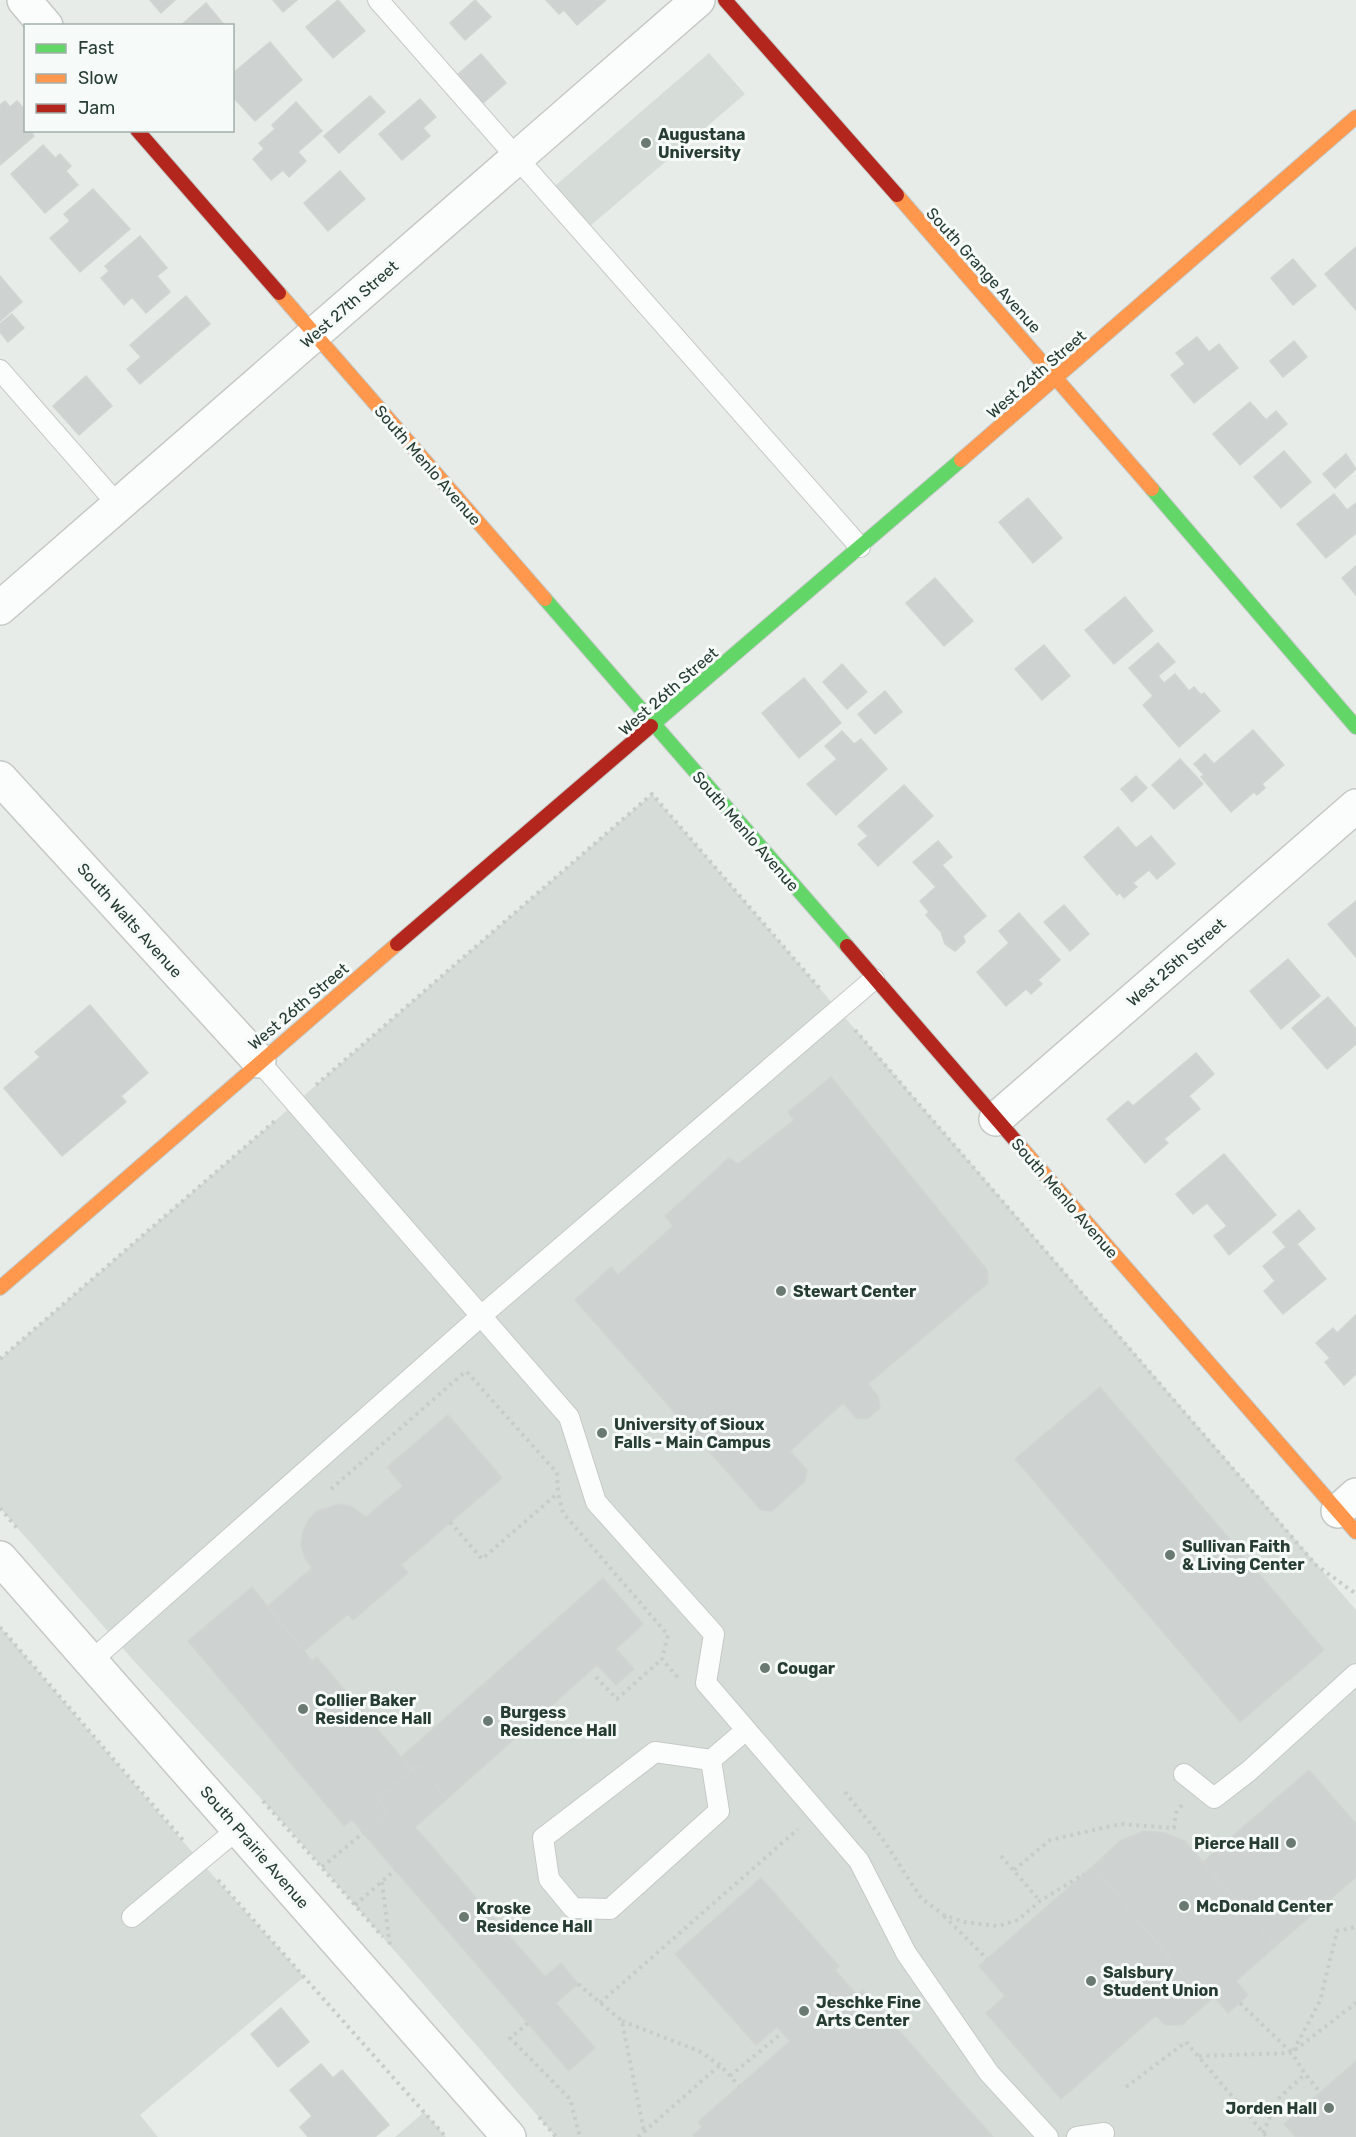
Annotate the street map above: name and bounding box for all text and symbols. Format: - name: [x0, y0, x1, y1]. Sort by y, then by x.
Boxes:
- legend: [24, 24, 234, 132]
- text: Fast: [78, 37, 114, 59]
- text: Slow: [78, 67, 118, 89]
- text: Jam: [78, 97, 115, 119]
- place label: Augustana University: [658, 125, 745, 162]
- marker: Augustana University: [639, 136, 653, 150]
- street label: South Grange Avenue: [922, 204, 1045, 337]
- street label: West 27th Street: [296, 257, 402, 352]
- street label: West 26th Street: [983, 326, 1090, 423]
- street label: South Menlo Avenue: [370, 401, 485, 529]
- street label: West 26th Street: [615, 643, 722, 740]
- street label: South Menlo Avenue: [688, 767, 803, 895]
- street label: South Walts Avenue: [73, 859, 186, 982]
- street label: West 25th Street: [1123, 914, 1230, 1010]
- street label: West 26th Street: [244, 959, 352, 1054]
- street label: South Menlo Avenue: [1007, 1134, 1122, 1262]
- place label: Stewart Center: [793, 1282, 917, 1301]
- marker: Stewart Center: [774, 1284, 788, 1298]
- place label: University of Sioux Falls - Main Campus: [614, 1415, 771, 1452]
- marker: University of Sioux Falls - Main Campus: [595, 1426, 609, 1440]
- place label: Sullivan Faith & Living Center: [1182, 1537, 1305, 1574]
- marker: Sullivan Faith & Living Center: [1163, 1548, 1177, 1562]
- place label: Cougar: [777, 1659, 836, 1678]
- marker: Cougar: [758, 1661, 772, 1675]
- place label: Collier Baker Residence Hall: [315, 1691, 432, 1728]
- marker: Collier Baker Residence Hall: [296, 1702, 310, 1716]
- place label: Burgess Residence Hall: [500, 1703, 617, 1740]
- marker: Burgess Residence Hall: [481, 1714, 495, 1728]
- street label: South Prairie Avenue: [196, 1782, 313, 1912]
- place label: Pierce Hall: [1194, 1834, 1279, 1853]
- marker: Pierce Hall: [1284, 1836, 1298, 1850]
- place label: McDonald Center: [1196, 1897, 1334, 1916]
- place label: Kroske Residence Hall: [476, 1899, 593, 1936]
- marker: McDonald Center: [1177, 1899, 1191, 1913]
- marker: Kroske Residence Hall: [457, 1910, 471, 1924]
- place label: Salsbury Student Union: [1103, 1963, 1219, 2000]
- marker: Salsbury Student Union: [1084, 1974, 1098, 1988]
- place label: Jeschke Fine Arts Center: [816, 1993, 921, 2030]
- marker: Jeschke Fine Arts Center: [797, 2004, 811, 2018]
- place label: Jorden Hall: [1225, 2099, 1317, 2118]
- marker: Jorden Hall: [1322, 2101, 1336, 2115]

